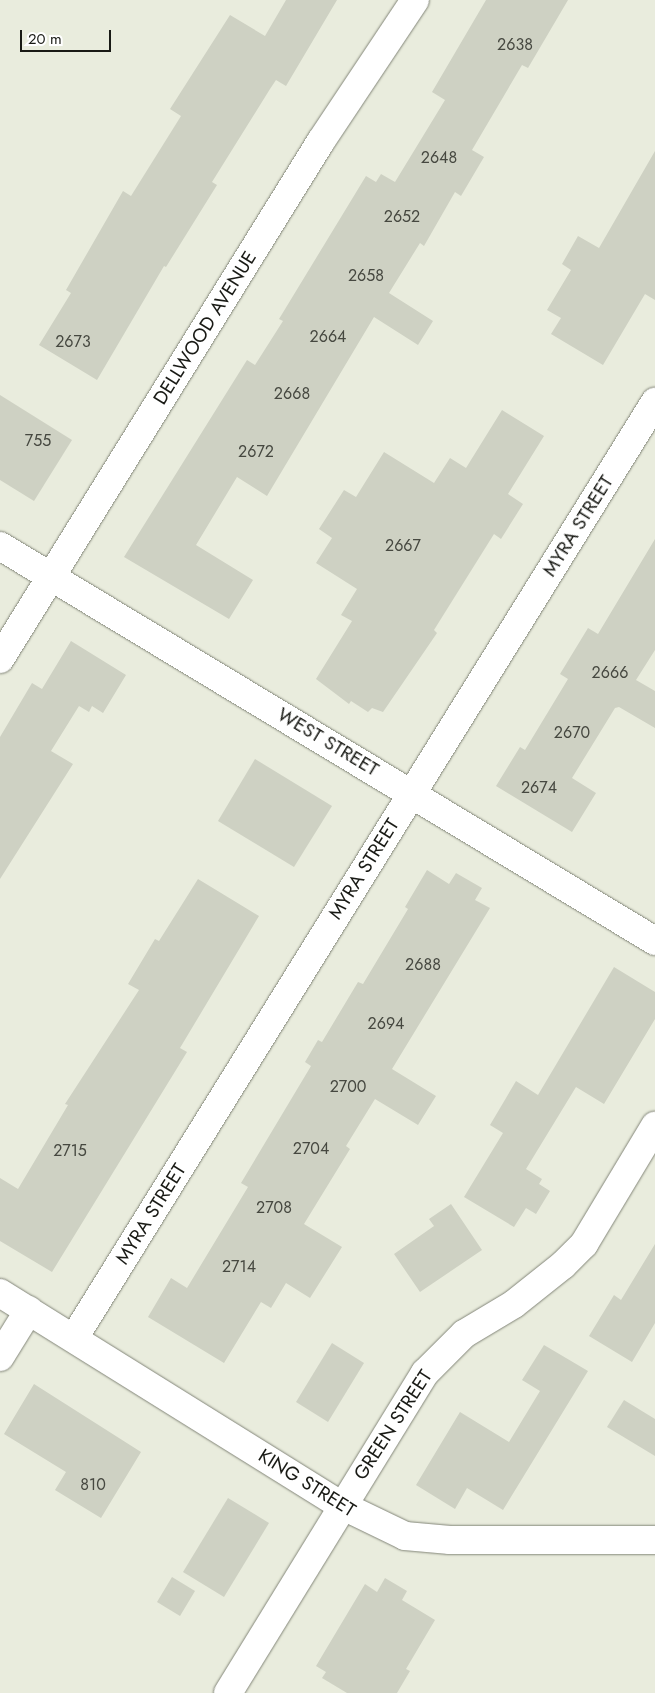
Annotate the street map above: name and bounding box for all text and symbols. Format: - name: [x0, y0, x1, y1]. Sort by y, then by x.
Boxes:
- scale bar: [22, 20, 114, 52]
- text: 20 m: [28, 28, 62, 50]
- house number: 2638: [497, 35, 533, 55]
- house number: 2648: [421, 148, 457, 168]
- house number: 2652: [384, 207, 420, 227]
- street label: DELLWOOD AVENUE: [149, 247, 261, 409]
- house number: 2658: [348, 266, 384, 286]
- house number: 2664: [310, 327, 346, 347]
- house number: 2673: [55, 332, 91, 352]
- house number: 2668: [274, 384, 310, 404]
- house number: 755: [25, 431, 51, 451]
- house number: 2672: [238, 442, 274, 462]
- street label: MYRA STREET: [538, 471, 618, 581]
- house number: 2667: [385, 536, 421, 556]
- house number: 2666: [592, 663, 628, 683]
- street label: WEST STREET: [273, 703, 383, 781]
- house number: 2670: [554, 723, 590, 743]
- house number: 2674: [521, 778, 557, 798]
- street label: MYRA STREET: [324, 814, 404, 924]
- house number: 2688: [405, 955, 441, 975]
- house number: 2694: [368, 1014, 404, 1034]
- house number: 2700: [330, 1077, 366, 1097]
- house number: 2704: [293, 1139, 329, 1159]
- house number: 2715: [53, 1141, 87, 1161]
- street label: MYRA STREET: [111, 1159, 191, 1269]
- house number: 2708: [256, 1198, 292, 1218]
- house number: 2714: [222, 1257, 256, 1277]
- street label: GREEN STREET: [349, 1366, 437, 1484]
- street label: KING STREET: [254, 1444, 360, 1522]
- house number: 810: [80, 1475, 106, 1495]

